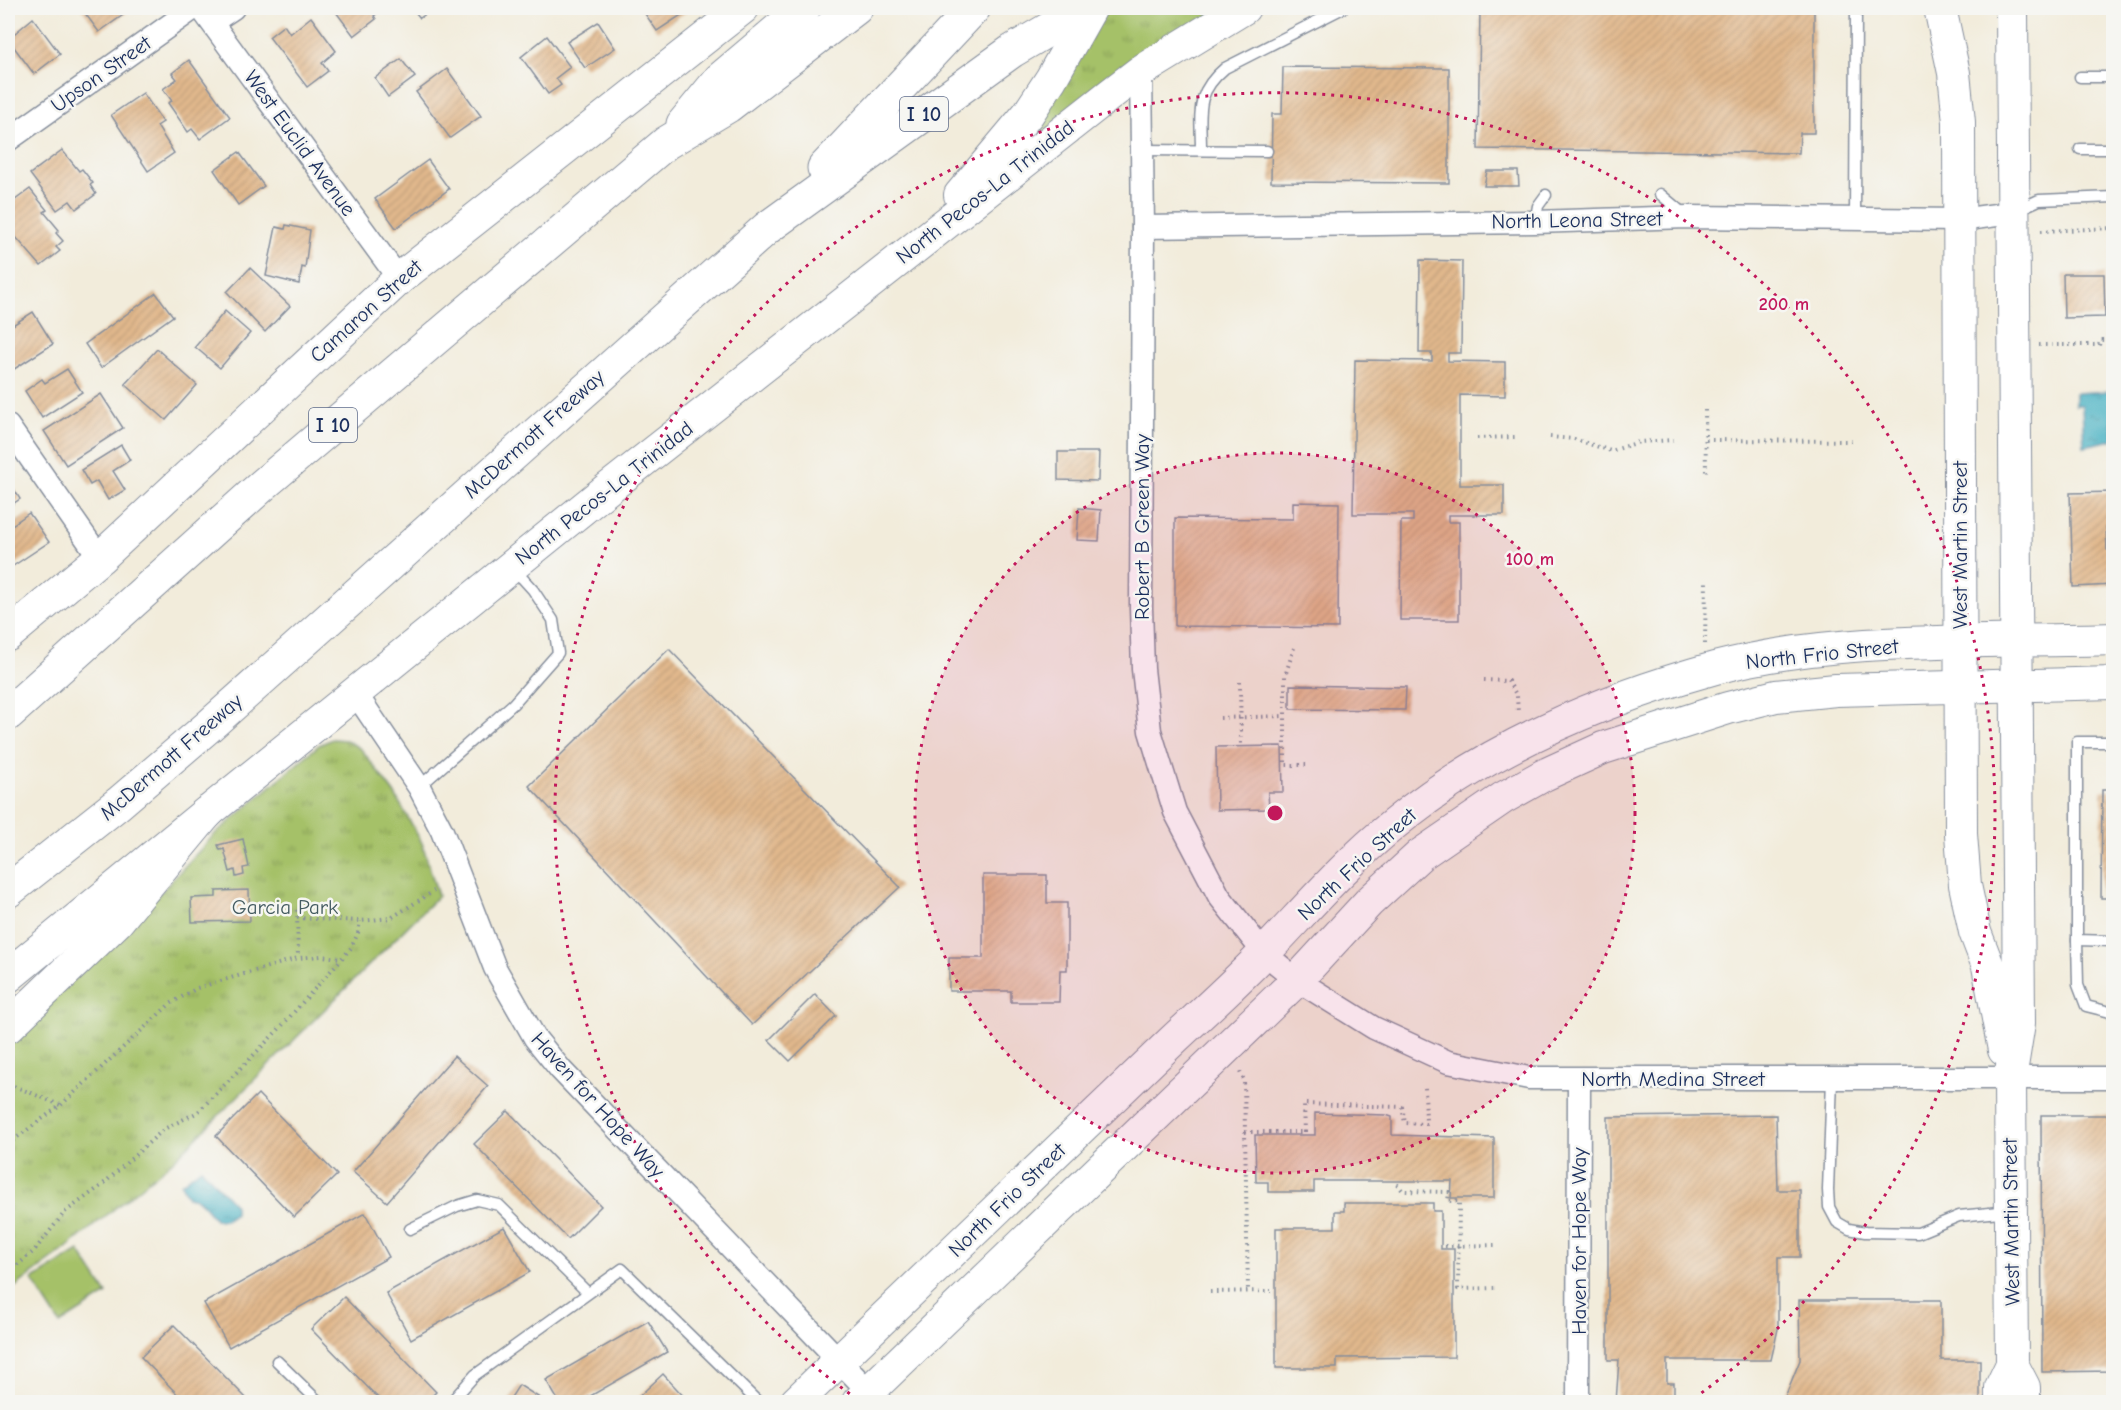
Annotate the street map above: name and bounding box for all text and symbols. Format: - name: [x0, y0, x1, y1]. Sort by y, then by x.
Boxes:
- street label: Upson Street: [46, 30, 156, 117]
- street label: West Euclid Avenue: [239, 66, 361, 220]
- road number: I 10: [900, 97, 948, 131]
- street label: North Pecos-La Trinidad: [891, 115, 1079, 269]
- street label: North Leona Street: [1491, 206, 1664, 233]
- street label: Camaron Street: [305, 254, 428, 368]
- text: 200 m: [1759, 294, 1809, 315]
- street label: McDermott Freeway: [459, 364, 610, 503]
- road number: I 10: [309, 408, 357, 442]
- street label: North Pecos-La Trinidad: [510, 416, 698, 570]
- street label: Robert B Green Way: [1130, 433, 1154, 620]
- street label: West Martin Street: [1948, 460, 1972, 629]
- text: 100 m: [1506, 549, 1554, 570]
- street label: North Frio Street: [1744, 634, 1901, 674]
- street label: McDermott Freeway: [95, 688, 247, 825]
- street label: North Frio Street: [1293, 802, 1422, 925]
- centre of rings: [1265, 803, 1285, 823]
- park label: Garcia Park: [232, 895, 338, 919]
- street label: Haven for Hope Way: [526, 1027, 670, 1183]
- street label: North Medina Street: [1581, 1067, 1766, 1091]
- street label: North Frio Street: [943, 1137, 1071, 1262]
- street label: West Martin Street: [1998, 1137, 2024, 1306]
- street label: Haven for Hope Way: [1567, 1147, 1591, 1335]

